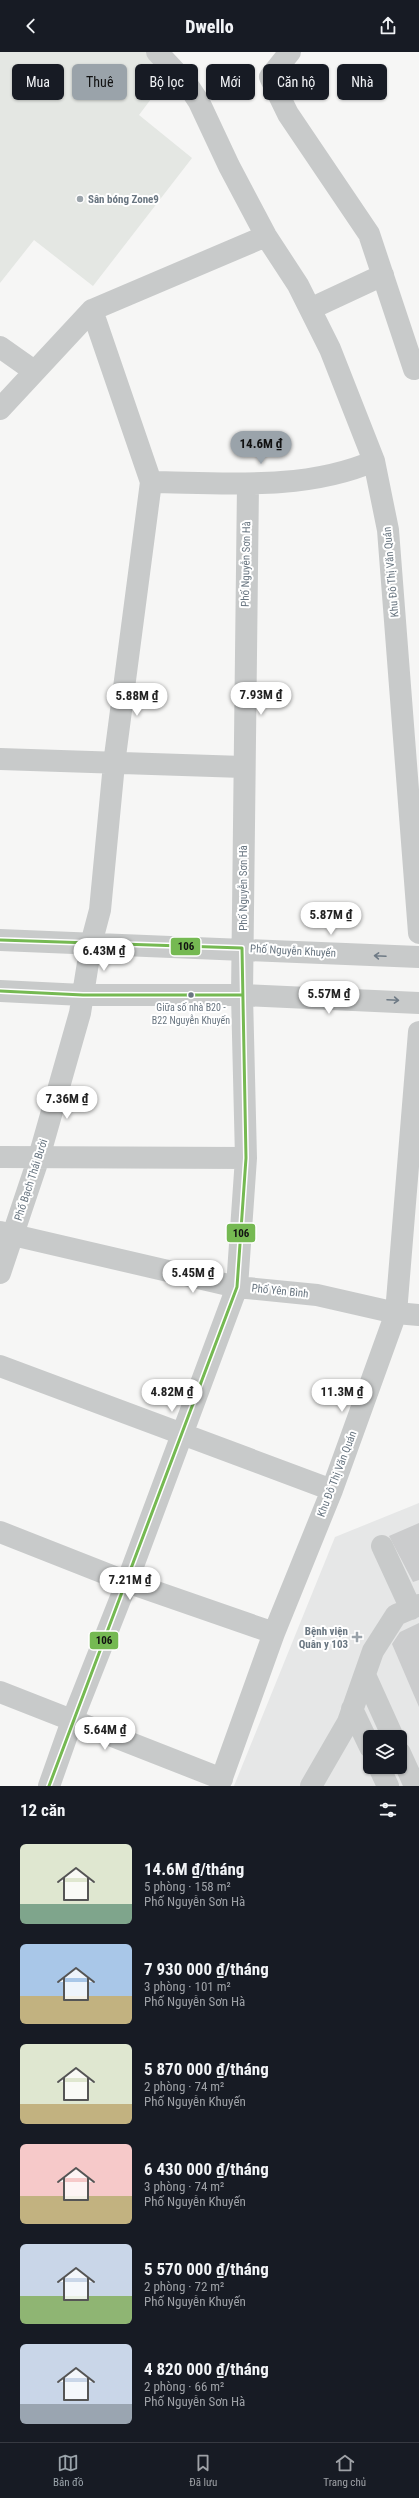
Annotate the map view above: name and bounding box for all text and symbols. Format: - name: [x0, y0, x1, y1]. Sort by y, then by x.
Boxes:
- icon: back: [20, 15, 42, 37]
- icon: share: [377, 15, 399, 37]
- text: Dwello: [185, 16, 234, 37]
- chip: Mua: [12, 64, 64, 100]
- chip: Thuê: [72, 64, 127, 100]
- chip: Bộ lọc: [135, 64, 198, 100]
- chip: Mới: [206, 64, 255, 100]
- chip: Căn hộ: [263, 64, 329, 100]
- chip: Nhà: [337, 64, 387, 100]
- place label: Sân bóng Zone9: [88, 193, 159, 206]
- marker: Sân bóng Zone9: [75, 194, 85, 204]
- pin: 14.6M ₫: [224, 431, 298, 465]
- text: 14.6M ₫: [240, 436, 282, 451]
- street label: Phố Nguyễn Sơn Hà: [239, 521, 253, 607]
- street label: Khu Đô Thị Văn Quán: [381, 526, 401, 618]
- pin: 7.93M ₫: [224, 682, 298, 716]
- pin: 5.88M ₫: [100, 683, 174, 717]
- text: 7.93M ₫: [240, 687, 282, 702]
- text: 5.88M ₫: [116, 688, 158, 703]
- street label: Phố Nguyễn Sơn Hà: [237, 845, 250, 931]
- pin: 5.87M ₫: [294, 902, 368, 936]
- text: 5.87M ₫: [310, 907, 352, 922]
- line badge: 106: [170, 937, 201, 956]
- pin: 6.43M ₫: [67, 938, 141, 972]
- text: 106: [178, 940, 195, 953]
- street label: Phố Nguyễn Khuyến: [250, 942, 336, 960]
- text: 6.43M ₫: [83, 943, 125, 958]
- one-way arrow: [374, 952, 387, 960]
- pin: 5.57M ₫: [292, 981, 366, 1015]
- text: 5.57M ₫: [308, 986, 350, 1001]
- marker: Giữa số nhà B20 - B22 Nguyễn Khuyến: [186, 990, 196, 1000]
- one-way arrow: [386, 996, 399, 1004]
- place label: Giữa số nhà B20 - B22 Nguyễn Khuyến: [152, 1001, 230, 1026]
- pin: 7.36M ₫: [30, 1086, 104, 1120]
- text: 7.36M ₫: [46, 1091, 88, 1106]
- street label: Phố Bạch Thái Bưởi: [12, 1138, 50, 1222]
- line badge: 106: [226, 1223, 256, 1243]
- text: 106: [233, 1227, 250, 1240]
- pin: 5.45M ₫: [156, 1260, 230, 1294]
- text: 5.45M ₫: [172, 1265, 214, 1280]
- street label: Phố Yên Bình: [251, 1282, 309, 1300]
- pin: 4.82M ₫: [135, 1379, 209, 1413]
- pin: 11.3M ₫: [305, 1379, 379, 1413]
- text: 4.82M ₫: [151, 1384, 193, 1399]
- text: 11.3M ₫: [321, 1384, 363, 1399]
- street label: Khu Đô Thị Văn Quán: [315, 1429, 359, 1519]
- pin: 7.21M ₫: [93, 1567, 167, 1601]
- text: 7.21M ₫: [109, 1572, 151, 1587]
- place label: Bệnh viện Quân y 103: [299, 1625, 348, 1651]
- line badge: 106: [89, 1631, 119, 1650]
- marker: Bệnh viện Quân y 103: [351, 1631, 363, 1643]
- text: 106: [96, 1634, 113, 1647]
- pin: 5.64M ₫: [68, 1717, 142, 1751]
- text: 5.64M ₫: [84, 1722, 126, 1737]
- map controls: [363, 1730, 407, 1774]
- button: layers: [363, 1730, 407, 1774]
- icon: filters: [377, 1799, 399, 1821]
- text: 12 căn: [20, 1800, 65, 1820]
- text: 14.6M ₫/tháng: [144, 1859, 244, 1879]
- icon: home: [52, 1860, 100, 1908]
- text: 5 phòng · 158 m²: [144, 1879, 231, 1894]
- text: Phố Nguyễn Sơn Hà: [144, 1894, 245, 1909]
- text: 7 930 000 ₫/tháng: [144, 1959, 269, 1979]
- icon: home: [52, 1960, 100, 2008]
- text: 3 phòng · 101 m²: [144, 1979, 231, 1994]
- text: Phố Nguyễn Sơn Hà: [144, 1994, 245, 2009]
- text: 5 870 000 ₫/tháng: [144, 2059, 269, 2079]
- icon: home: [52, 2060, 100, 2108]
- text: 2 phòng · 74 m²: [144, 2079, 224, 2094]
- text: Phố Nguyễn Khuyến: [144, 2094, 246, 2109]
- text: 6 430 000 ₫/tháng: [144, 2159, 269, 2179]
- icon: home: [52, 2160, 100, 2208]
- text: 3 phòng · 74 m²: [144, 2179, 224, 2194]
- text: Phố Nguyễn Khuyến: [144, 2194, 246, 2209]
- text: 5 570 000 ₫/tháng: [144, 2259, 269, 2279]
- icon: home: [52, 2260, 100, 2308]
- text: 2 phòng · 72 m²: [144, 2279, 224, 2294]
- text: Phố Nguyễn Khuyến: [144, 2294, 246, 2309]
- text: 4 820 000 ₫/tháng: [144, 2359, 269, 2379]
- icon: home: [52, 2360, 100, 2408]
- text: 2 phòng · 66 m²: [144, 2379, 224, 2394]
- text: Phố Nguyễn Sơn Hà: [144, 2394, 245, 2409]
- tab: Bản đồ: [53, 2452, 83, 2489]
- tab: Đã lưu: [189, 2452, 217, 2489]
- tab: Trang chủ: [323, 2452, 366, 2489]

